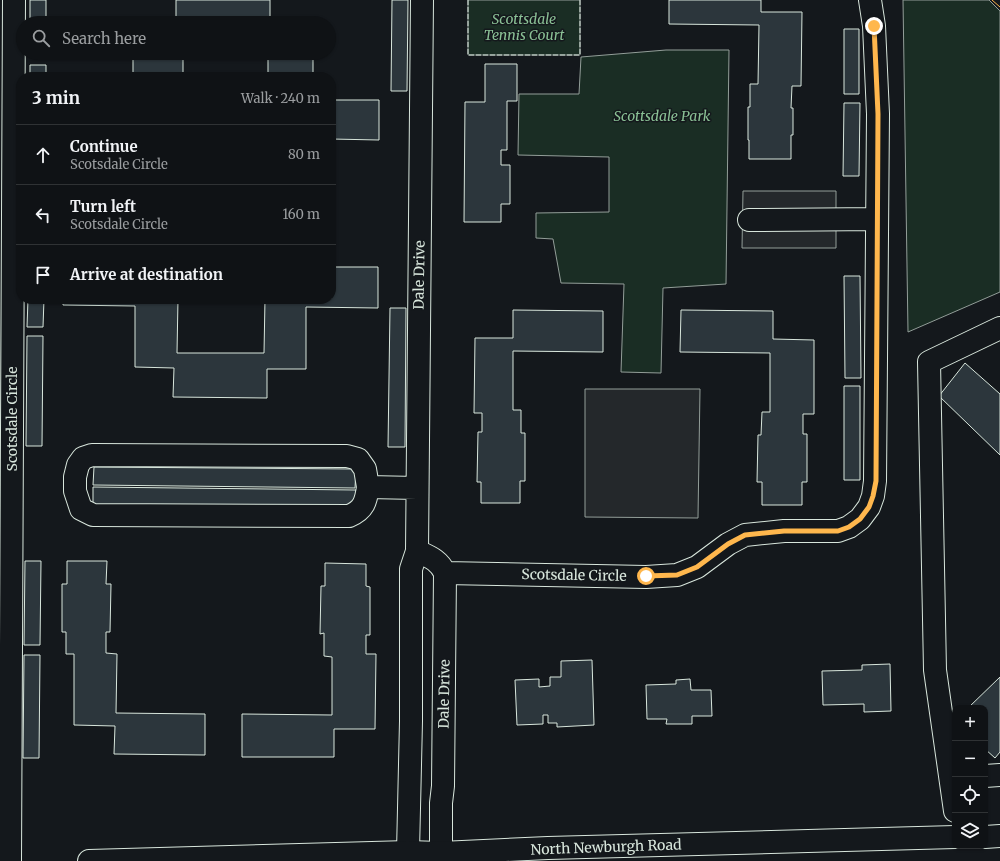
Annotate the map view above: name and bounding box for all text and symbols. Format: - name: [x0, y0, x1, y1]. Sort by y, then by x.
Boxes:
- park label: Scottsdale Tennis Court: [484, 10, 564, 44]
- search box: [16, 16, 336, 60]
- route end: [865, 17, 883, 35]
- icon: search: [30, 27, 52, 49]
- text: Search here: [62, 29, 146, 48]
- text: 3 min: [32, 87, 80, 109]
- text: Walk · 240 m: [241, 90, 320, 107]
- park label: Scottsdale Park: [614, 107, 711, 125]
- text: Continue: [70, 137, 138, 156]
- icon: ahead: [32, 144, 54, 166]
- text: 80 m: [288, 146, 320, 163]
- text: Scotsdale Circle: [70, 156, 168, 173]
- text: Turn left: [70, 197, 136, 216]
- icon: left: [32, 204, 54, 226]
- text: 160 m: [282, 206, 320, 223]
- text: Scotsdale Circle: [70, 216, 168, 233]
- street label: Dale Drive: [409, 240, 429, 310]
- icon: arrive: [32, 264, 54, 286]
- text: Arrive at destination: [70, 265, 223, 284]
- street label: Scotsdale Circle: [3, 366, 21, 472]
- street label: Scotsdale Circle: [521, 565, 627, 585]
- route start: [637, 567, 655, 585]
- street label: Dale Drive: [434, 659, 454, 729]
- map controls: [952, 705, 988, 849]
- button: +: [952, 705, 988, 741]
- button: −: [952, 741, 988, 777]
- button: locate: [952, 777, 988, 813]
- button: layers: [952, 813, 988, 849]
- street label: North Newburgh Road: [530, 835, 682, 859]

